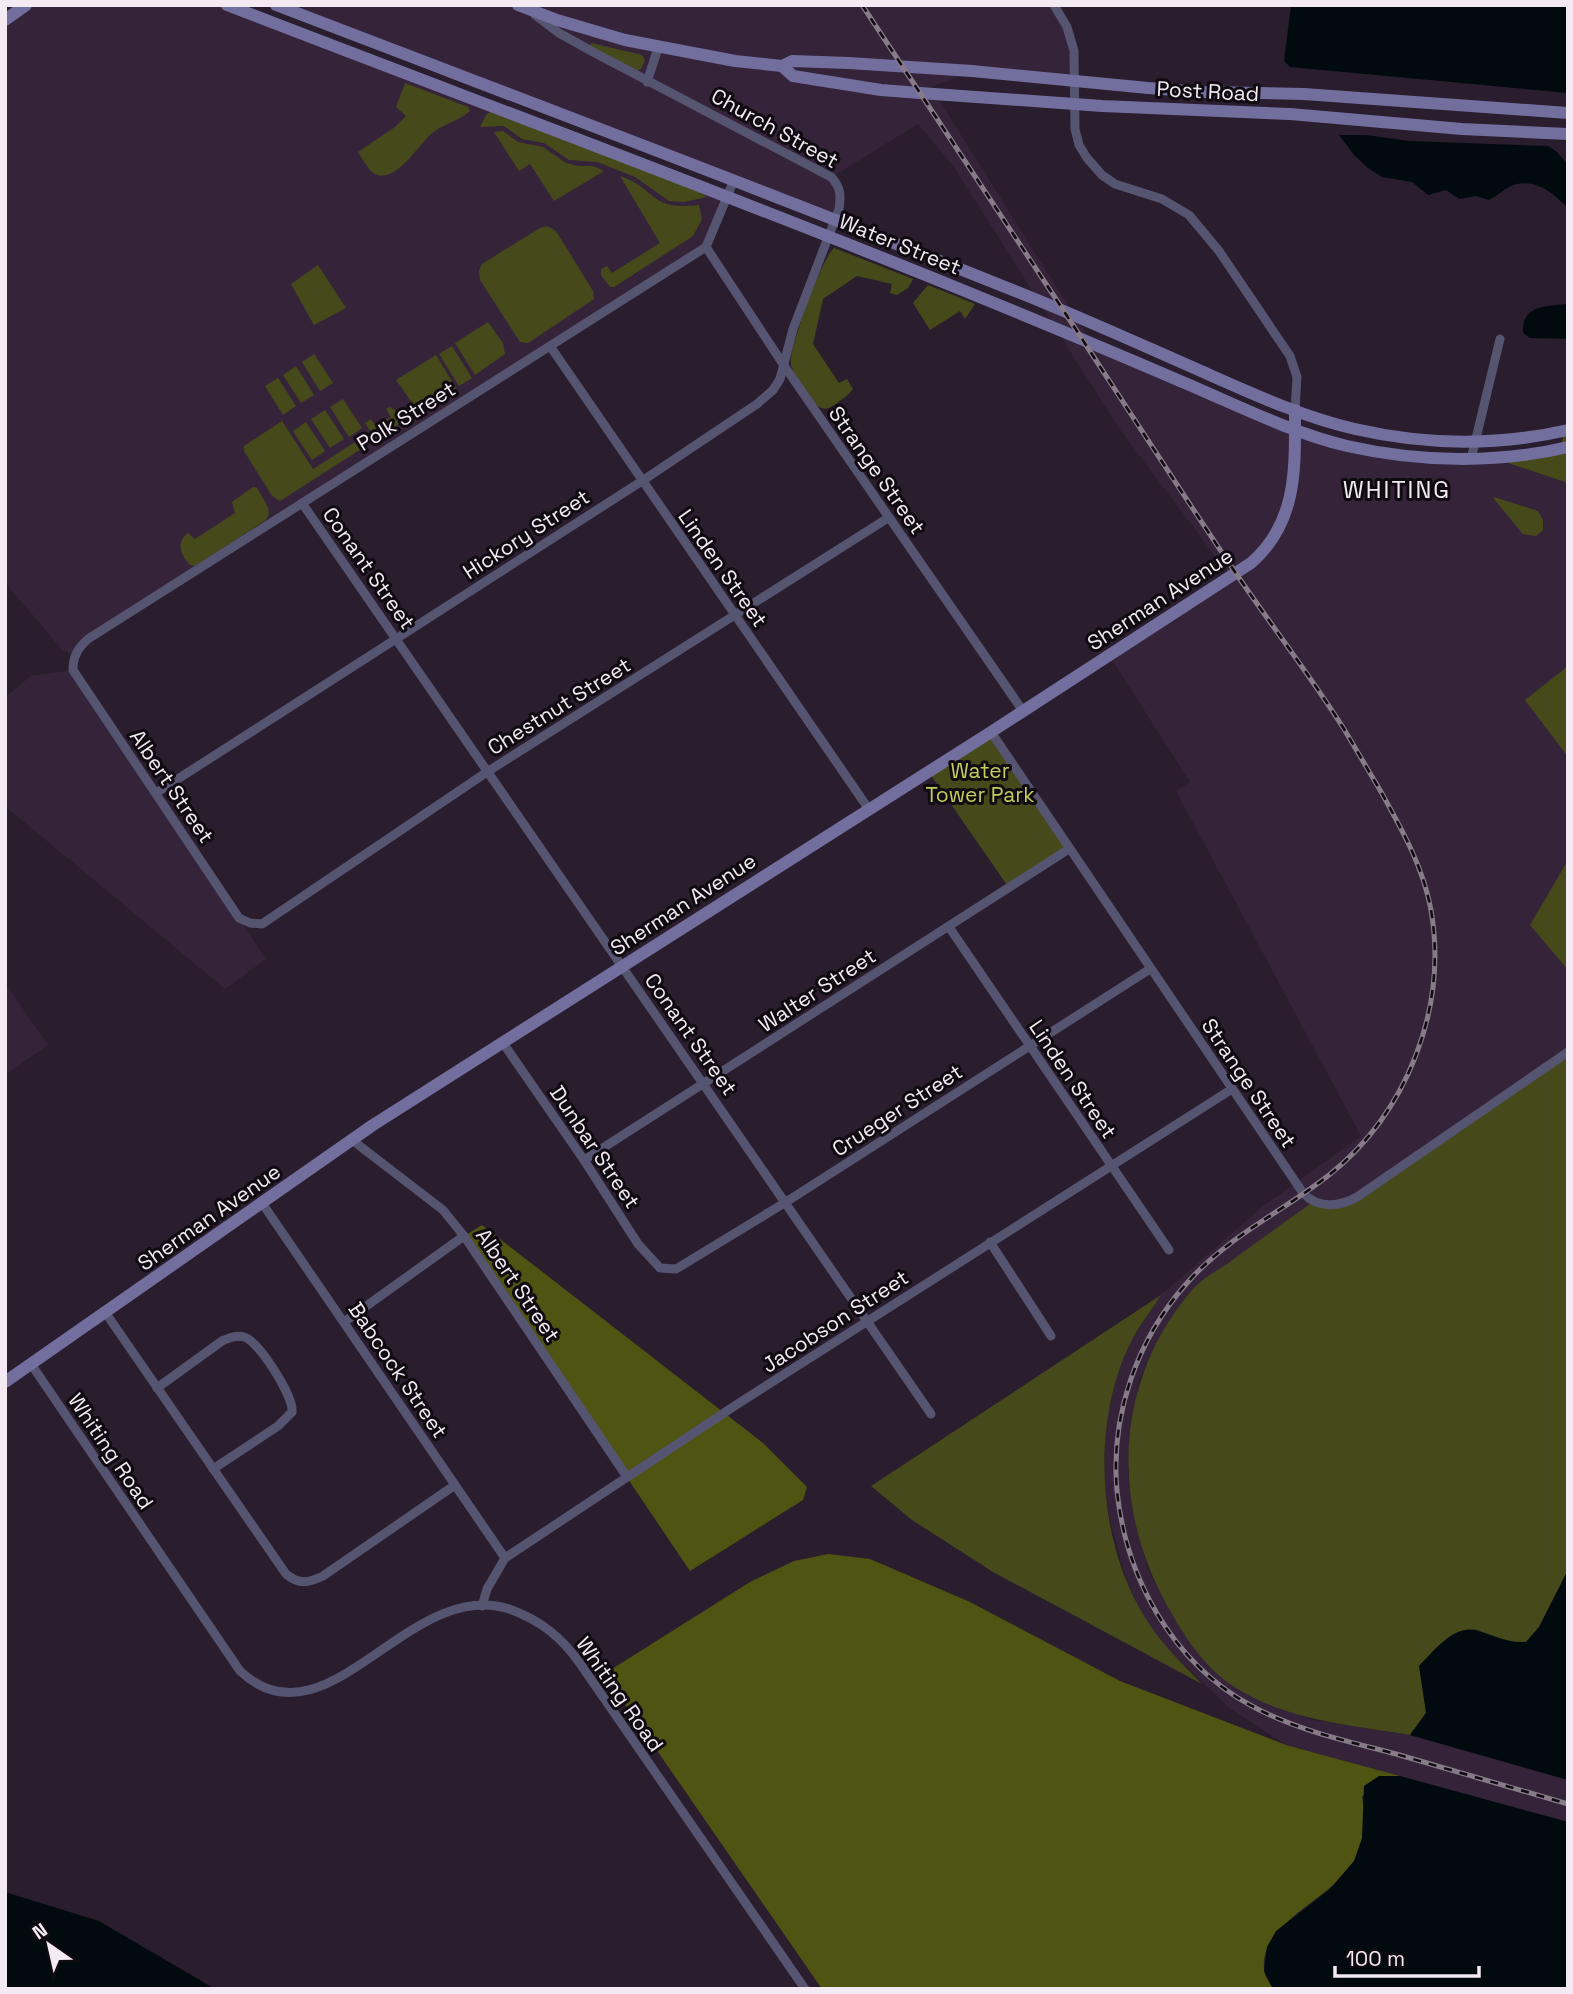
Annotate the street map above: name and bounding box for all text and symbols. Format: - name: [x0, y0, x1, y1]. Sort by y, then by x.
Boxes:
- street label: Post Road: [1156, 75, 1260, 107]
- street label: Church Street: [707, 82, 843, 174]
- street label: Water Street: [835, 207, 965, 281]
- street label: Polk Street: [352, 375, 460, 457]
- street label: Strange Street: [823, 401, 931, 539]
- district label: WHITING: [1343, 474, 1451, 505]
- street label: Hickory Street: [458, 483, 594, 585]
- street label: Conant Street: [317, 502, 421, 634]
- street label: Linden Street: [672, 504, 774, 632]
- street label: Sherman Avenue: [1082, 542, 1238, 656]
- street label: Chestnut Street: [482, 651, 636, 761]
- street label: Albert Street: [124, 724, 220, 848]
- park label: Water Tower Park: [925, 757, 1035, 808]
- street label: Sherman Avenue: [605, 847, 761, 961]
- street label: Walter Street: [753, 942, 881, 1038]
- street label: Conant Street: [639, 968, 743, 1100]
- street label: Strange Street: [1196, 1013, 1302, 1153]
- street label: Linden Street: [1023, 1014, 1123, 1144]
- street label: Crueger Street: [827, 1058, 967, 1162]
- street label: Dunbar Street: [544, 1080, 646, 1214]
- street label: Sherman Avenue: [132, 1158, 286, 1276]
- street label: Albert Street: [470, 1223, 566, 1347]
- street label: Jacobson Street: [757, 1264, 913, 1378]
- street label: Babcock Street: [343, 1297, 453, 1443]
- street label: Whiting Road: [62, 1388, 160, 1514]
- street label: Whiting Road: [570, 1631, 670, 1757]
- north arrow: [14, 1910, 84, 1980]
- text: N: [28, 1917, 52, 1945]
- scale bar: [1335, 1934, 1478, 1978]
- text: 100 m: [1346, 1945, 1405, 1972]

